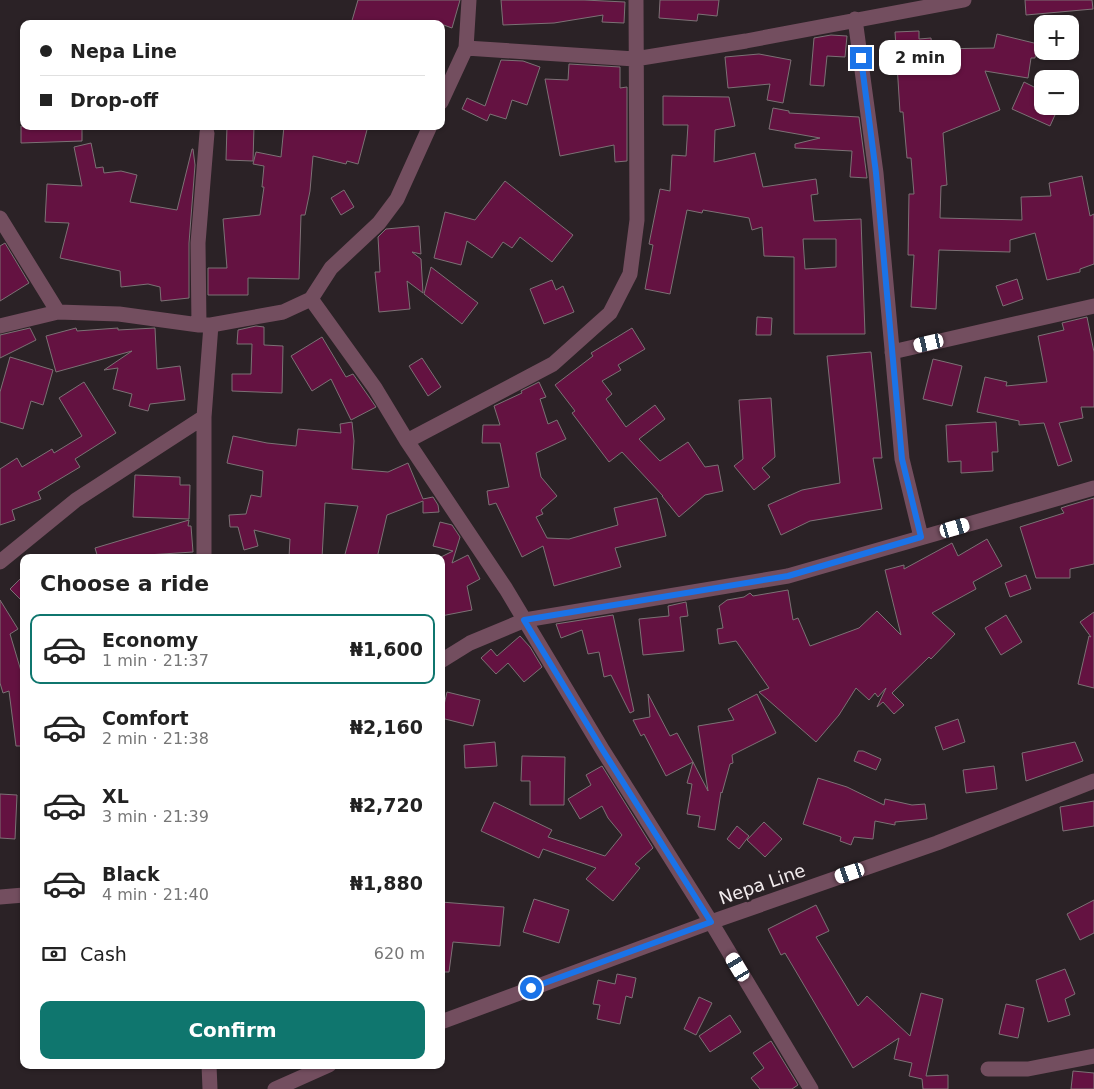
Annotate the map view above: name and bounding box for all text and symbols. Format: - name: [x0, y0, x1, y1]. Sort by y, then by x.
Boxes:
- map controls: [1034, 15, 1079, 115]
- button: +: [1034, 15, 1079, 60]
- text: Nepa Line: [70, 40, 177, 62]
- callout: 2 min: [878, 40, 961, 76]
- route end: [850, 47, 872, 69]
- text: 2 min: [895, 48, 945, 67]
- button: −: [1034, 70, 1079, 115]
- text: Drop-off: [70, 89, 158, 111]
- car: [912, 332, 945, 354]
- car: [938, 517, 971, 539]
- text: Choose a ride: [40, 571, 209, 596]
- icon: car: [42, 627, 87, 672]
- text: Economy: [102, 629, 198, 651]
- text: ₦1,600: [350, 638, 423, 660]
- text: 1 min · 21:37: [102, 651, 209, 670]
- icon: car: [42, 705, 87, 750]
- text: Comfort: [102, 707, 189, 729]
- text: ₦2,160: [350, 716, 423, 738]
- text: 2 min · 21:38: [102, 729, 209, 748]
- icon: car: [42, 783, 87, 828]
- text: XL: [102, 785, 129, 807]
- text: ₦2,720: [350, 794, 423, 816]
- text: 3 min · 21:39: [102, 807, 209, 826]
- street label: Nepa Line: [716, 859, 808, 909]
- icon: car: [42, 861, 87, 906]
- car: [833, 861, 866, 885]
- text: Black: [102, 863, 160, 885]
- text: ₦1,880: [350, 872, 423, 894]
- text: 4 min · 21:40: [102, 885, 209, 904]
- icon: cash: [40, 940, 68, 968]
- text: Cash: [80, 943, 127, 965]
- text: 620 m: [374, 944, 425, 963]
- car: [723, 950, 752, 984]
- route start: [520, 977, 542, 999]
- button: Confirm: [40, 1001, 425, 1059]

